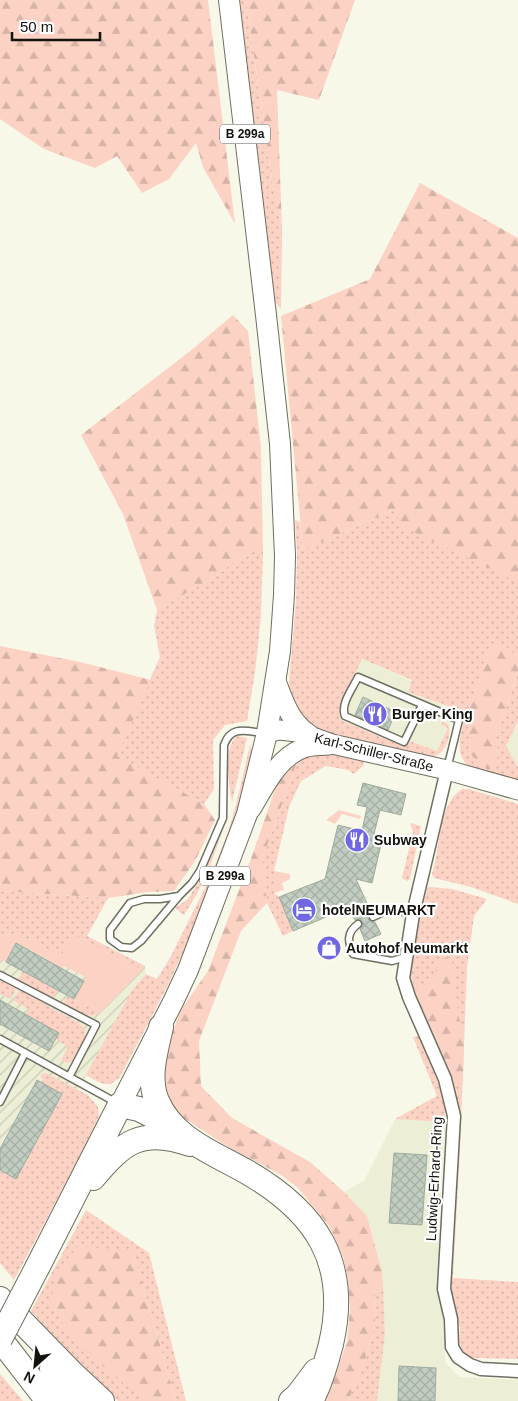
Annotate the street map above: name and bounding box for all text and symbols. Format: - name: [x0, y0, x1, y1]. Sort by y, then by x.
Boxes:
- scale bar: [12, 10, 100, 42]
- text: 50 m: [20, 18, 53, 35]
- road number: B 299a: [220, 125, 270, 144]
- restaurant icon: Burger King: [362, 701, 388, 727]
- place label: Burger King: [392, 706, 473, 722]
- street label: Karl-Schiller-Straße: [313, 729, 435, 775]
- restaurant icon: Subway: [344, 827, 370, 853]
- place label: Subway: [374, 832, 427, 848]
- road number: B 299a: [200, 866, 250, 886]
- hotel icon: hotelNEUMARKT: [291, 897, 317, 923]
- place label: hotelNEUMARKT: [322, 902, 436, 918]
- shop icon: Autohof Neumarkt: [316, 935, 342, 961]
- place label: Autohof Neumarkt: [346, 940, 468, 956]
- street label: Ludwig-Erhard-Ring: [423, 1116, 445, 1242]
- north arrow: [10, 1341, 60, 1391]
- text: N: [21, 1368, 37, 1387]

